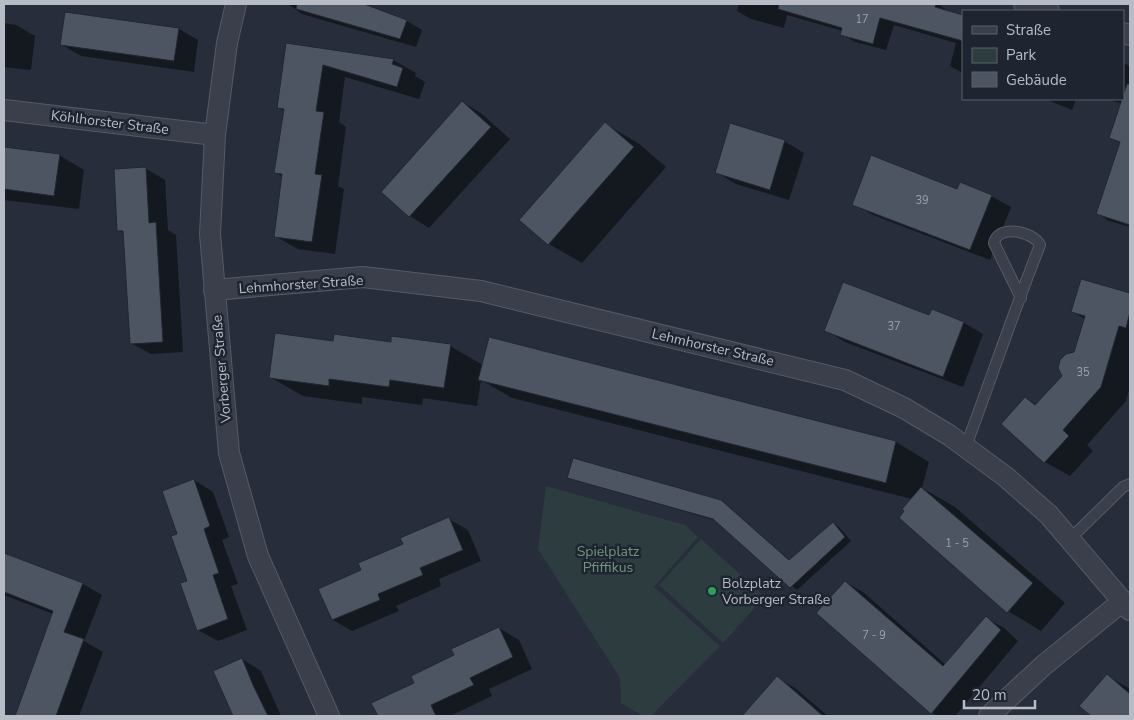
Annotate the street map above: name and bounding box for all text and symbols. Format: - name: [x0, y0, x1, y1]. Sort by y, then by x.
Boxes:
- legend: [962, 10, 1124, 100]
- house number: 17: [855, 12, 869, 27]
- text: Straße: [1006, 20, 1051, 40]
- text: Park: [1006, 45, 1036, 65]
- text: Gebäude: [1006, 70, 1067, 90]
- street label: Köhlhorster Straße: [50, 106, 170, 139]
- house number: 39: [915, 193, 929, 208]
- street label: Lehmhorster Straße: [238, 271, 364, 298]
- street label: Vorberger Straße: [207, 314, 236, 425]
- house number: 37: [887, 319, 901, 334]
- street label: Lehmhorster Straße: [650, 324, 776, 371]
- house number: 35: [1076, 365, 1090, 380]
- house number: 1 - 5: [945, 536, 969, 551]
- park label: Spielplatz Pfiffikus: [577, 542, 640, 577]
- place label: Bolzplatz Vorberger Straße: [721, 574, 830, 609]
- marker: Bolzplatz Vorberger Straße: [706, 585, 718, 597]
- house number: 7 - 9: [862, 628, 886, 643]
- scale bar: [964, 678, 1035, 710]
- text: 20 m: [972, 685, 1007, 705]

